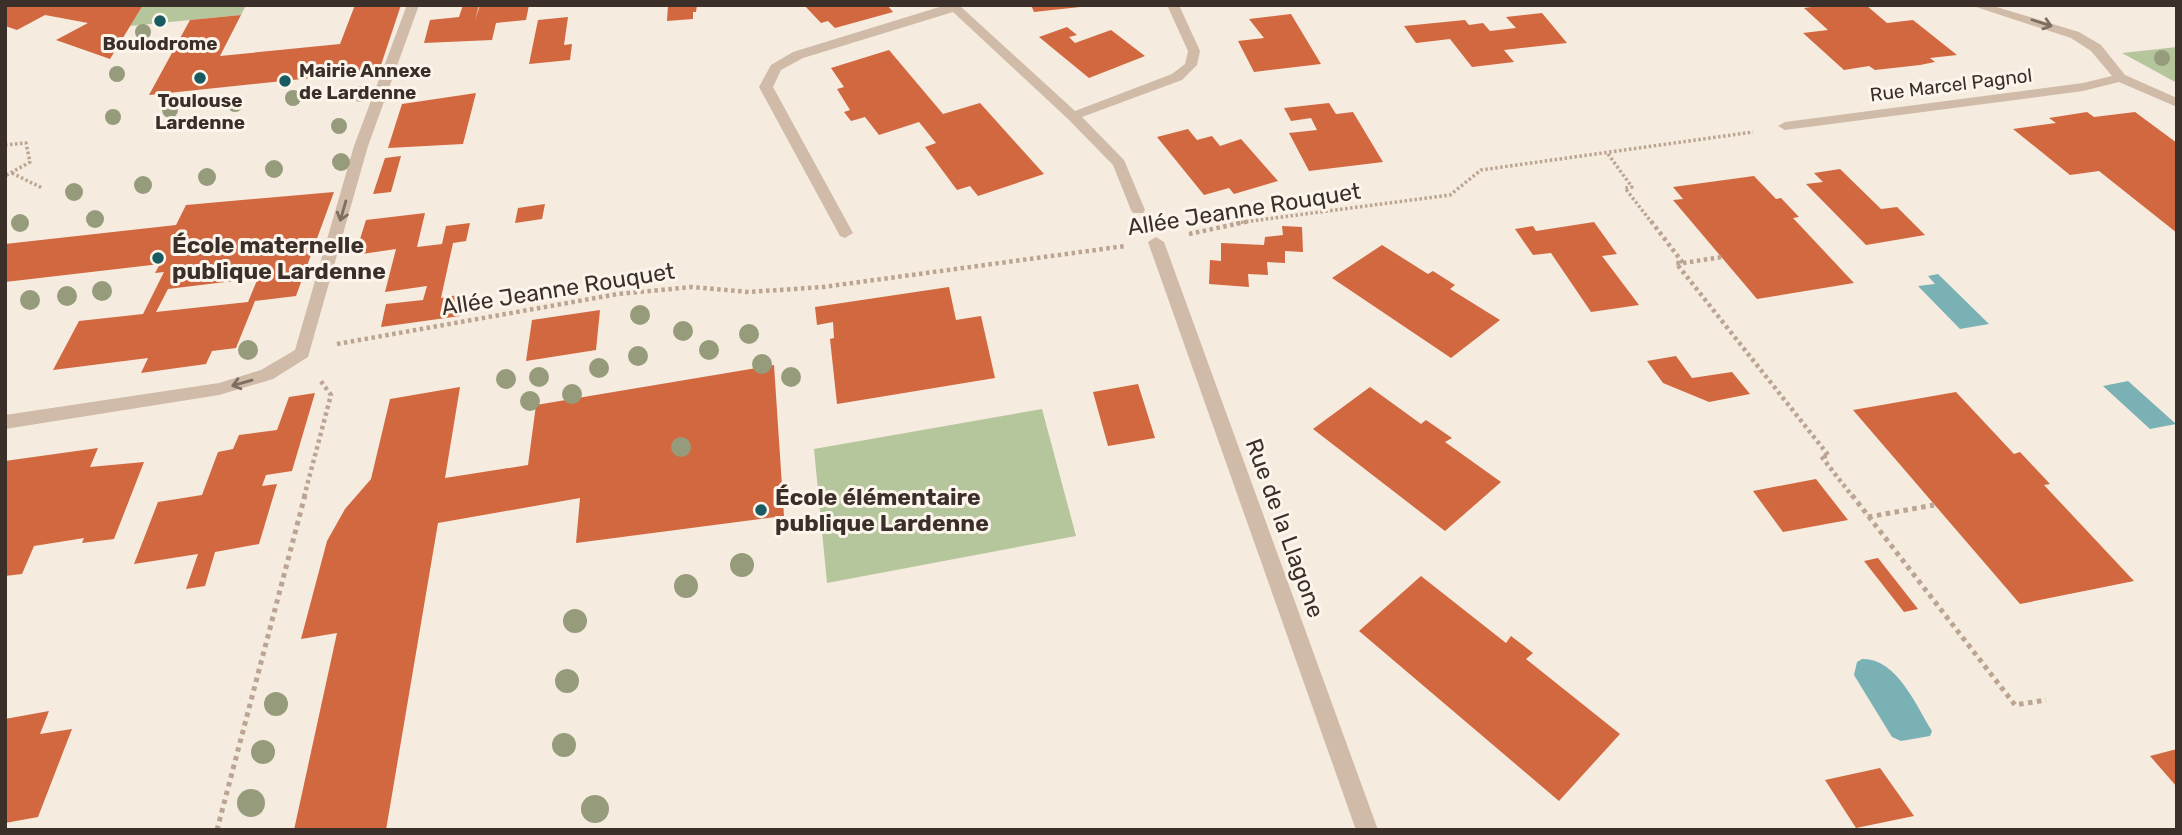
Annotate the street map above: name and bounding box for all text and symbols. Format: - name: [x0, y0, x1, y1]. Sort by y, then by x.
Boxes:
- marker: Boulodrome: [152, 13, 168, 29]
- one-way arrow: [2031, 18, 2053, 31]
- place label: Boulodrome: [102, 32, 218, 55]
- place label: Mairie Annexe de Lardenne: [299, 59, 431, 104]
- street label: Rue Marcel Pagnol: [1869, 64, 2033, 106]
- marker: Toulouse Lardenne: [192, 70, 208, 86]
- marker: Mairie Annexe de Lardenne: [277, 73, 293, 89]
- place label: Toulouse Lardenne: [155, 89, 245, 134]
- street label: Allée Jeanne Rouquet: [1125, 177, 1363, 241]
- one-way arrow: [335, 200, 348, 222]
- place label: École maternelle publique Lardenne: [172, 231, 386, 285]
- marker: École maternelle publique Lardenne: [150, 250, 166, 266]
- street label: Allée Jeanne Rouquet: [439, 257, 677, 321]
- one-way arrow: [231, 377, 253, 390]
- street label: Rue de la Llagone: [1240, 435, 1330, 621]
- place label: École élémentaire publique Lardenne: [775, 483, 989, 537]
- marker: École élémentaire publique Lardenne: [753, 502, 769, 518]

